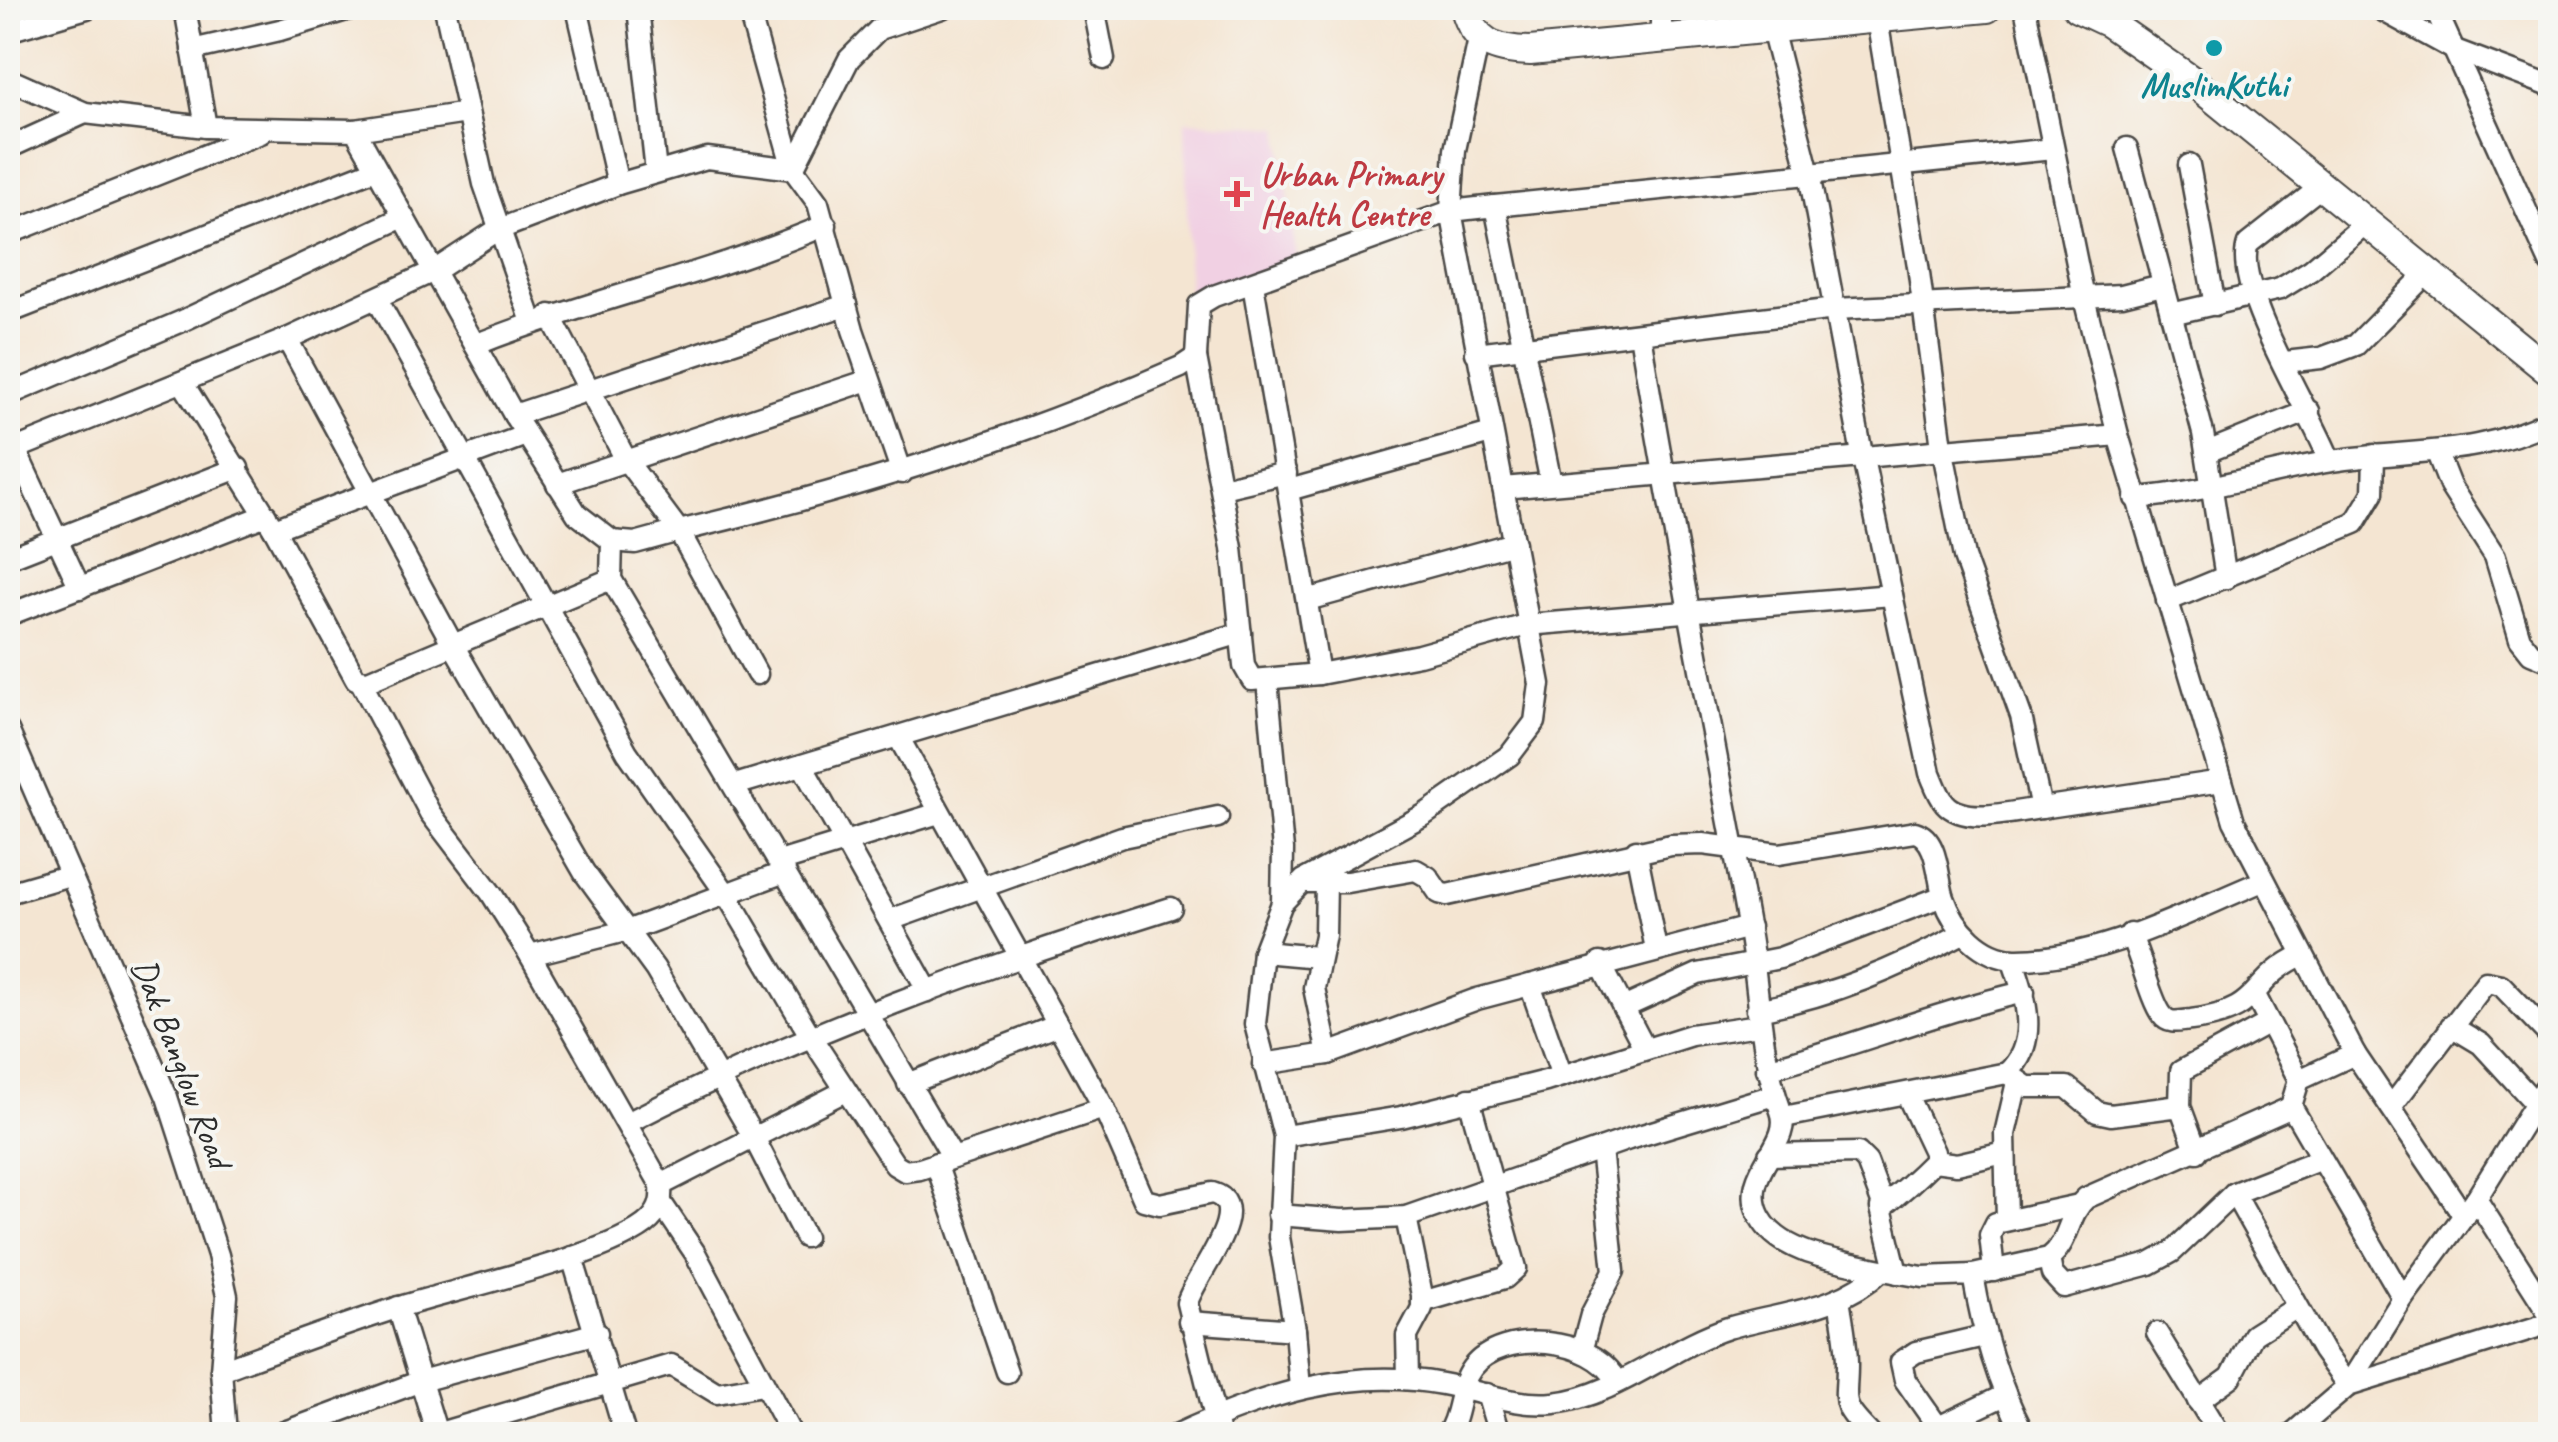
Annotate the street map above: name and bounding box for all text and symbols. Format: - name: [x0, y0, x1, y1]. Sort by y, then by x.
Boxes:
- marker: MuslimKuthi: [2203, 37, 2225, 59]
- place label: MuslimKuthi: [2141, 63, 2292, 108]
- place label: Urban Primary Health Centre: [1260, 152, 1445, 237]
- marker: Urban Primary Health Centre: [1224, 181, 1250, 207]
- street label: Dak Banglow Road: [122, 952, 244, 1179]

